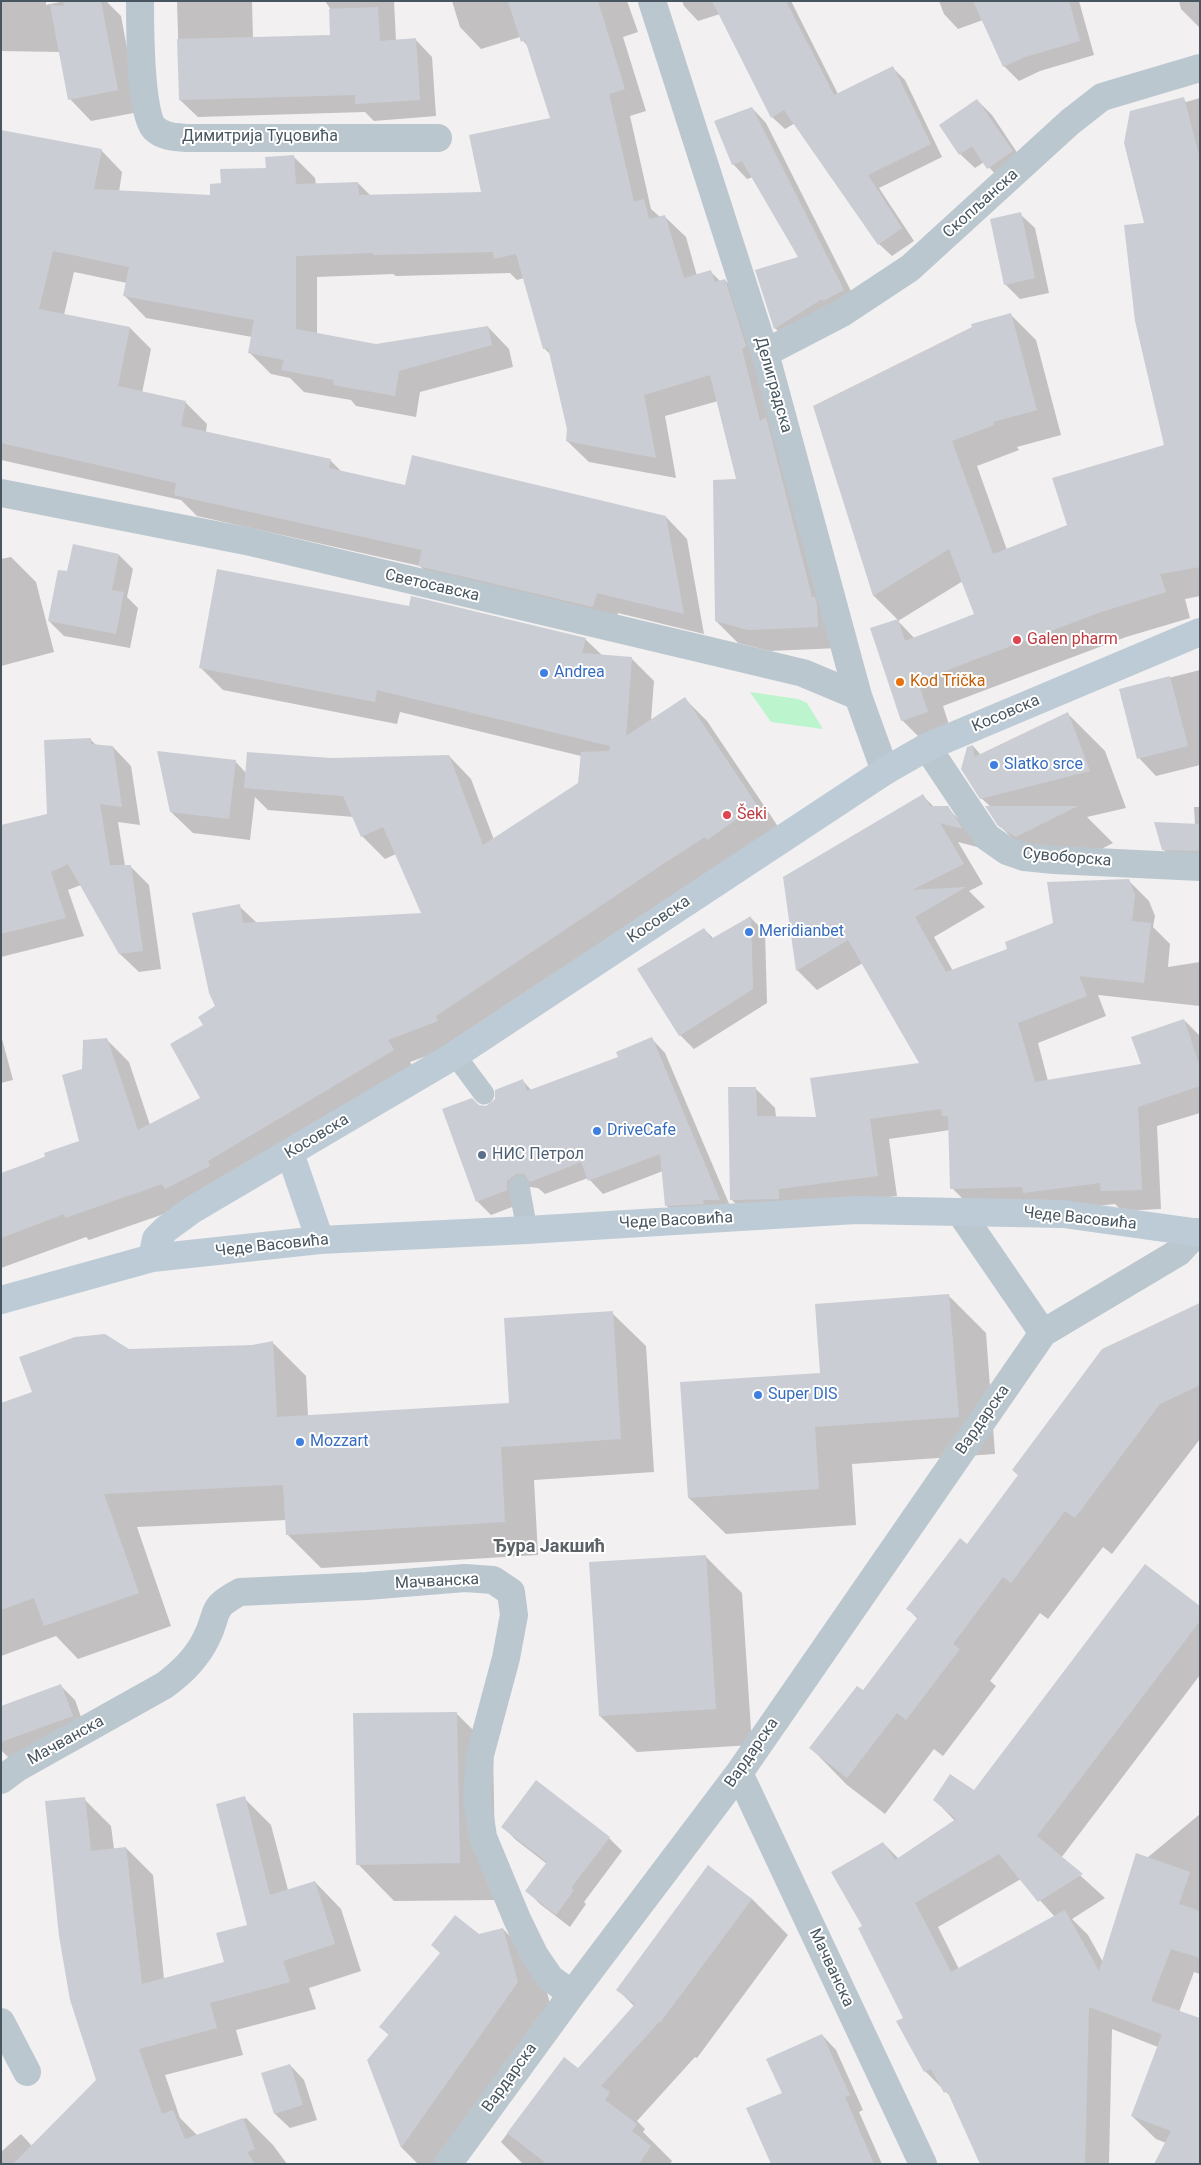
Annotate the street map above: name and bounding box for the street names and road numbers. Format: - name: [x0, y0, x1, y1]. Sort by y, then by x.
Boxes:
- street label: Димитрија Туцовића: [182, 127, 338, 147]
- street label: Скопљанска: [939, 165, 1023, 243]
- street label: Делиградска: [750, 335, 796, 435]
- street label: Светосавска: [383, 566, 481, 606]
- street label: Косовска: [969, 691, 1043, 737]
- street label: Сувоборска: [1022, 845, 1112, 871]
- street label: Косовска: [624, 892, 694, 948]
- street label: Косовска: [281, 1110, 353, 1164]
- street label: Чеде Васовића: [1022, 1204, 1138, 1234]
- street label: Чеде Васовића: [619, 1208, 733, 1234]
- street label: Чеде Васовића: [214, 1231, 330, 1261]
- street label: Вардарска: [952, 1381, 1014, 1459]
- street label: Мачванска: [394, 1570, 480, 1594]
- street label: Мачванска: [25, 1712, 107, 1770]
- street label: Вардарска: [721, 1714, 783, 1792]
- street label: Мачванска: [805, 1926, 857, 2010]
- street label: Вардарска: [479, 2040, 541, 2116]

